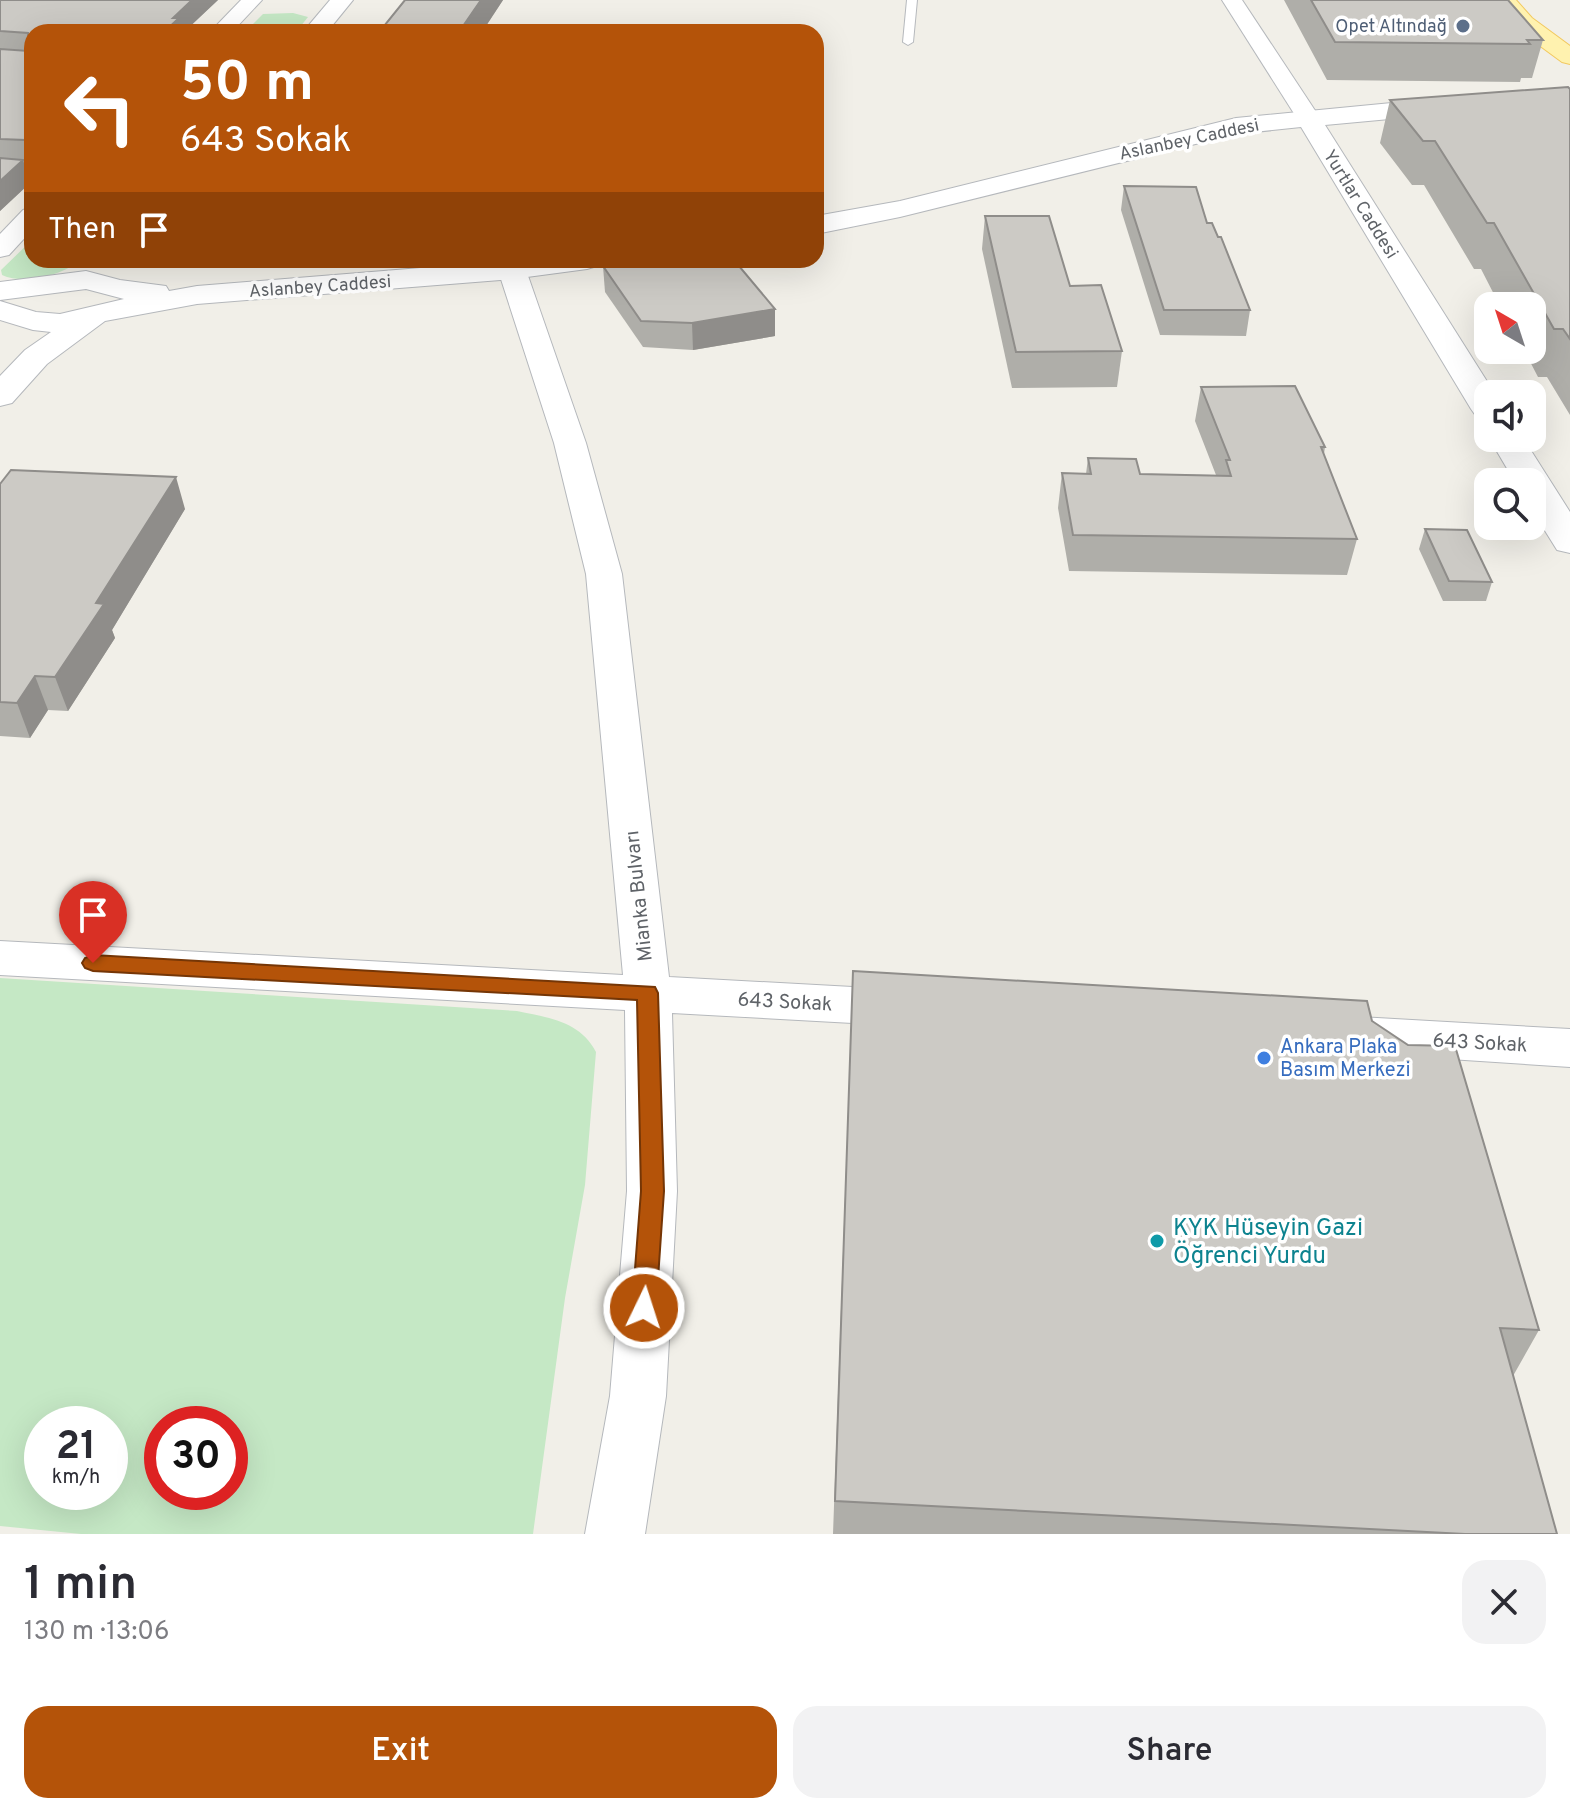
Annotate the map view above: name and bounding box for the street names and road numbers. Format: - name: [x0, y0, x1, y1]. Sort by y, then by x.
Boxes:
- street label: Aslanbey Caddesi: [1117, 114, 1262, 167]
- street label: Yurtlar Caddesi: [1317, 146, 1402, 264]
- street label: Aslanbey Caddesi: [248, 271, 392, 304]
- street label: Mianka Bulvarı: [620, 829, 660, 963]
- street label: 643 Sokak: [737, 988, 833, 1018]
- street label: 643 Sokak: [1432, 1029, 1528, 1059]

